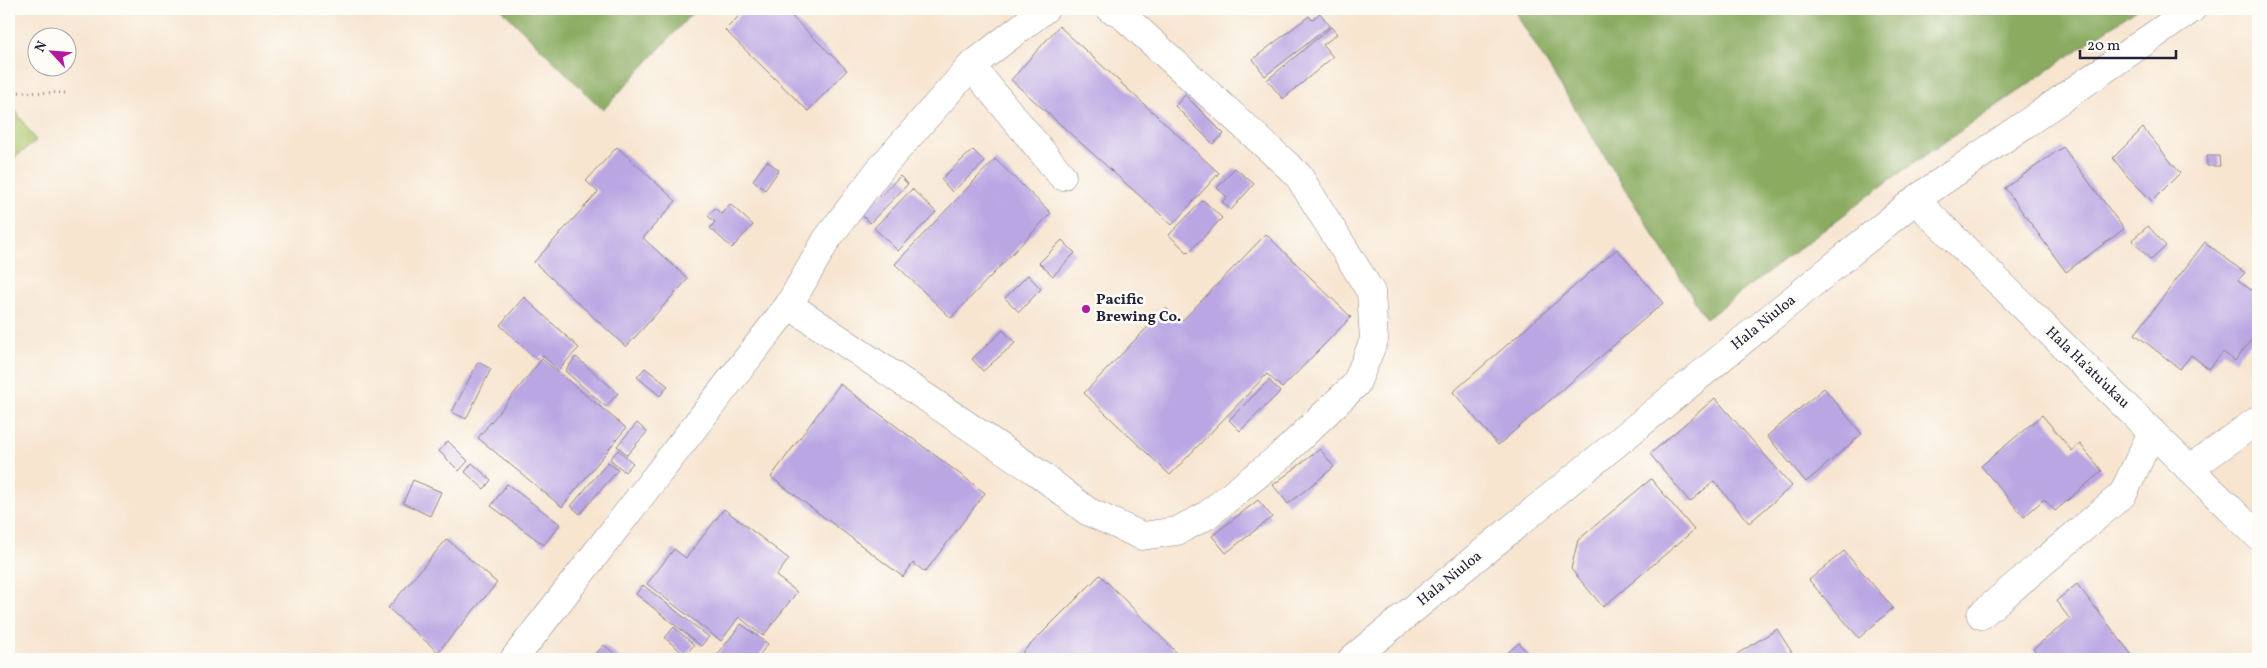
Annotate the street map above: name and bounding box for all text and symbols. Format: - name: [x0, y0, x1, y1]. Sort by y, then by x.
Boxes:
- north arrow: [28, 28, 78, 78]
- scale bar: [2080, 28, 2176, 60]
- text: 20 m: [2087, 36, 2120, 57]
- text: N: [31, 38, 52, 56]
- place label: Pacific Brewing Co.: [1096, 290, 1181, 328]
- street label: Hala Niuloa: [1727, 290, 1801, 356]
- marker: Pacific Brewing Co.: [1080, 303, 1092, 315]
- street label: Hala Ha'atu'ukau: [2040, 322, 2134, 414]
- street label: Hala Niuloa: [1413, 546, 1487, 612]

